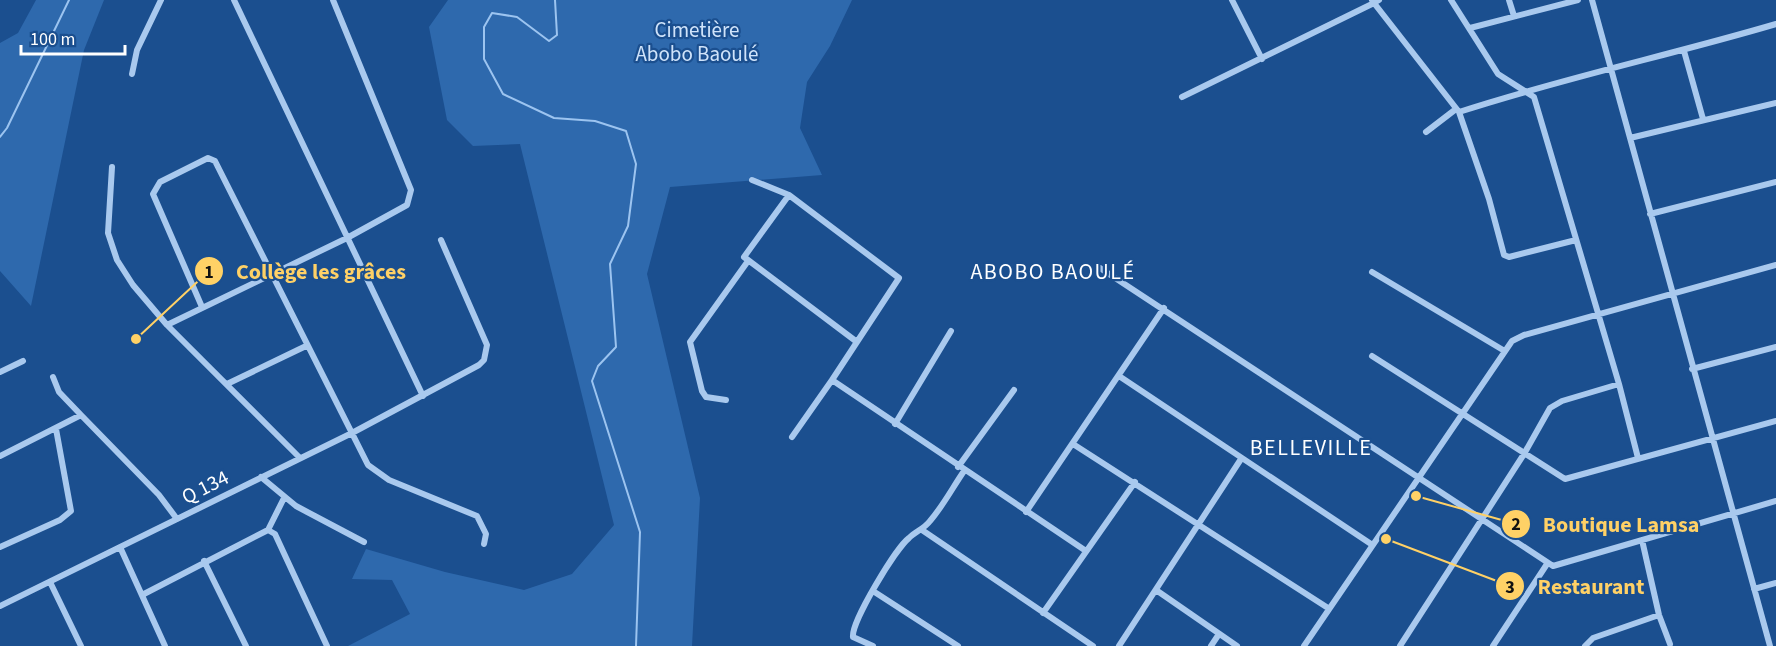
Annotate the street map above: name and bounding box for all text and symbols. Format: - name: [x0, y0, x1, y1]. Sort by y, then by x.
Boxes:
- park label: Cimetière Abobo Baoulé: [635, 15, 759, 69]
- scale bar: [21, 18, 124, 56]
- text: 100 m: [30, 27, 75, 52]
- callout: Collège les grâces: [194, 251, 418, 291]
- text: Collège les grâces: [236, 256, 406, 288]
- district label: ABOBO BAOULÉ: [970, 256, 1136, 288]
- text: 1: [204, 260, 214, 285]
- district label: BELLEVILLE: [1250, 432, 1372, 464]
- street label: Q 134: [176, 462, 234, 512]
- callout: Boutique Lamsa: [1501, 504, 1712, 544]
- text: Boutique Lamsa: [1543, 509, 1699, 541]
- text: 2: [1511, 512, 1521, 537]
- callout: Restaurant: [1495, 566, 1656, 606]
- text: Restaurant: [1538, 571, 1645, 603]
- text: 3: [1505, 575, 1515, 600]

